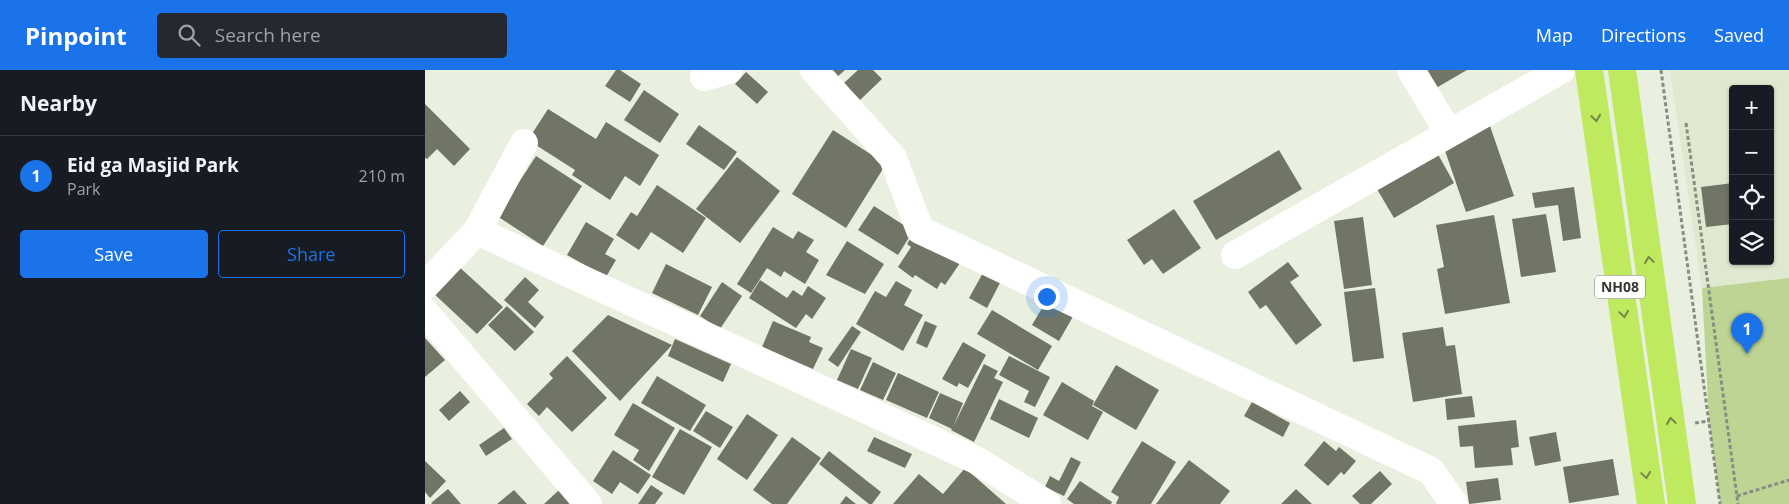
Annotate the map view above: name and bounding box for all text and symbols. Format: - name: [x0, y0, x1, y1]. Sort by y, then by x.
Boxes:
- search box: [157, 13, 507, 58]
- text: Pinpoint: [25, 19, 127, 52]
- icon: search: [175, 21, 203, 49]
- text: Search here: [215, 22, 321, 48]
- text: Map: [1536, 23, 1573, 47]
- text: Directions: [1601, 23, 1686, 47]
- text: Saved: [1714, 23, 1764, 47]
- map controls: [1729, 85, 1774, 265]
- button: +: [1729, 85, 1774, 130]
- text: Nearby: [20, 89, 97, 117]
- one-way arrow: [1590, 115, 1601, 123]
- button: −: [1729, 130, 1774, 175]
- text: Eid ga Masjid Park: [67, 152, 239, 178]
- text: 1: [31, 165, 41, 187]
- text: 210 m: [359, 165, 405, 187]
- button: locate: [1729, 175, 1774, 220]
- text: Park: [67, 178, 100, 200]
- button: layers: [1729, 220, 1774, 265]
- button: Save: [20, 230, 208, 278]
- button: Share: [218, 230, 405, 278]
- one-way arrow: [1644, 256, 1654, 264]
- road number: NH08: [1595, 276, 1645, 298]
- your location: [1034, 284, 1060, 310]
- one-way arrow: [1618, 309, 1628, 318]
- pin: 1: [1731, 313, 1763, 354]
- one-way arrow: [1666, 417, 1677, 425]
- one-way arrow: [1641, 470, 1651, 479]

